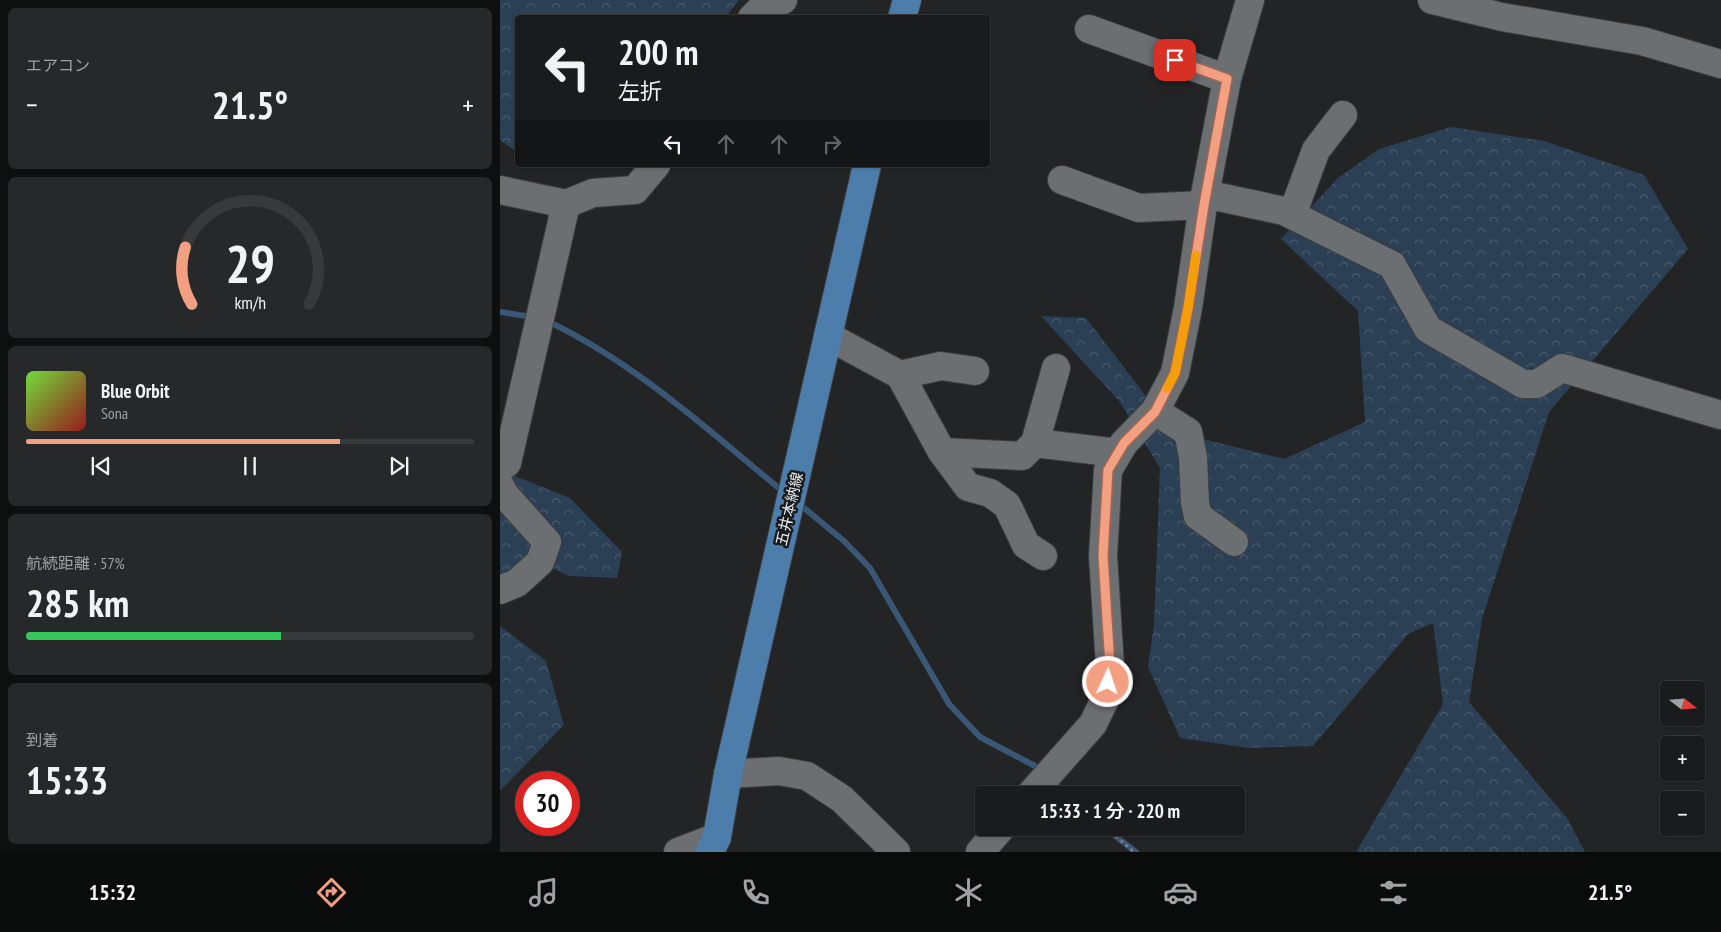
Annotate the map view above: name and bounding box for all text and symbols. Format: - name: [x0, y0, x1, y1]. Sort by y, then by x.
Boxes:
- text: 200 m: [618, 29, 699, 75]
- icon: left: [535, 35, 600, 100]
- pin: [1154, 39, 1196, 81]
- icon: arrive: [1161, 46, 1189, 74]
- text: エアコン: [26, 55, 90, 75]
- text: 左折: [618, 77, 662, 105]
- text: 21.5°: [212, 80, 288, 129]
- text: −: [26, 86, 38, 123]
- text: +: [462, 86, 474, 123]
- icon: left: [659, 130, 687, 158]
- icon: ahead: [712, 130, 740, 158]
- icon: ahead: [765, 130, 793, 158]
- icon: right: [818, 130, 846, 158]
- text: 29: [225, 230, 275, 297]
- text: km/h: [234, 291, 266, 314]
- text: Blue Orbit: [101, 379, 170, 403]
- text: Sona: [101, 403, 128, 423]
- icon: previous: [87, 452, 115, 480]
- icon: pause: [236, 452, 264, 480]
- icon: next: [385, 452, 413, 480]
- street label: 五井本納線: [771, 470, 807, 548]
- text: 航続距離 · 57%: [26, 553, 125, 573]
- text: 285 km: [26, 578, 129, 627]
- position arrow: [1081, 655, 1133, 707]
- north arrow: [1660, 681, 1705, 726]
- map controls: [1660, 681, 1705, 836]
- text: 到着: [26, 730, 58, 750]
- button: +: [1660, 736, 1705, 781]
- text: 15:33: [26, 755, 108, 804]
- speed limit sign: 30: [515, 771, 580, 836]
- button: −: [1660, 791, 1705, 836]
- text: 15:33 · 1 分 · 220 m: [1040, 799, 1180, 823]
- icon: directions: [314, 875, 349, 910]
- icon: music: [526, 875, 561, 910]
- icon: phone: [738, 875, 773, 910]
- icon: climate: [951, 875, 986, 910]
- icon: car: [1163, 875, 1198, 910]
- icon: filters: [1376, 875, 1411, 910]
- text: 15:32: [89, 878, 136, 906]
- text: 21.5°: [1588, 878, 1632, 906]

